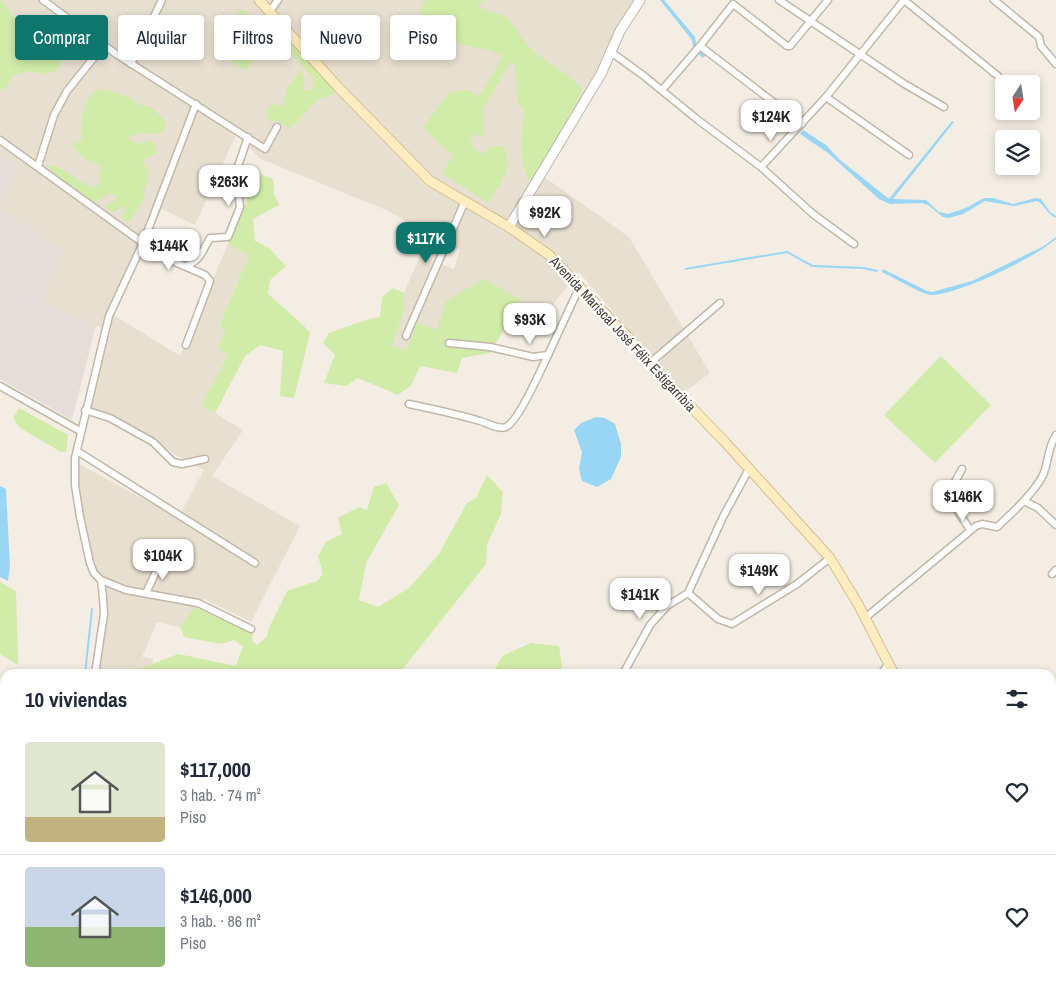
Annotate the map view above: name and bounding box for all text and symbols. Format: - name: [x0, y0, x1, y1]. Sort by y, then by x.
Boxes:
- chip: Comprar: [15, 15, 108, 60]
- chip: Alquilar: [118, 15, 204, 60]
- chip: Filtros: [214, 15, 291, 60]
- chip: Nuevo: [301, 15, 380, 60]
- chip: Piso: [390, 15, 456, 60]
- north arrow: [995, 75, 1040, 120]
- map controls: [995, 75, 1040, 175]
- pin: $124K: [736, 100, 806, 142]
- text: $124K: [752, 105, 790, 127]
- button: layers: [995, 130, 1040, 175]
- pin: $263K: [194, 164, 264, 207]
- text: $263K: [210, 170, 248, 192]
- pin: $92K: [515, 196, 575, 238]
- text: $92K: [529, 201, 561, 223]
- pin: $117K: [391, 222, 461, 264]
- text: $117K: [407, 227, 445, 249]
- pin: $144K: [134, 228, 204, 271]
- text: $144K: [150, 234, 188, 256]
- street label: Avenida Mariscal José Félix Estigarribia: [545, 252, 700, 416]
- pin: $93K: [500, 302, 560, 345]
- text: $93K: [514, 308, 546, 330]
- pin: $146K: [928, 480, 998, 522]
- text: $146K: [944, 485, 982, 507]
- pin: $104K: [128, 538, 198, 581]
- text: $104K: [144, 544, 182, 566]
- pin: $149K: [724, 554, 794, 596]
- text: $149K: [740, 559, 778, 581]
- pin: $141K: [605, 578, 675, 620]
- text: $141K: [621, 583, 659, 605]
- text: 10 viviendas: [25, 685, 127, 714]
- icon: filters: [1003, 685, 1031, 713]
- text: $117,000: [180, 755, 251, 784]
- icon: home: [65, 762, 125, 822]
- icon: heart: [1003, 778, 1031, 806]
- text: 3 hab. · 74 m²: [180, 784, 261, 806]
- text: Piso: [180, 806, 206, 828]
- text: $146,000: [180, 881, 252, 910]
- icon: home: [65, 887, 125, 947]
- icon: heart: [1003, 903, 1031, 931]
- text: 3 hab. · 86 m²: [180, 910, 261, 932]
- text: Piso: [180, 932, 206, 954]

